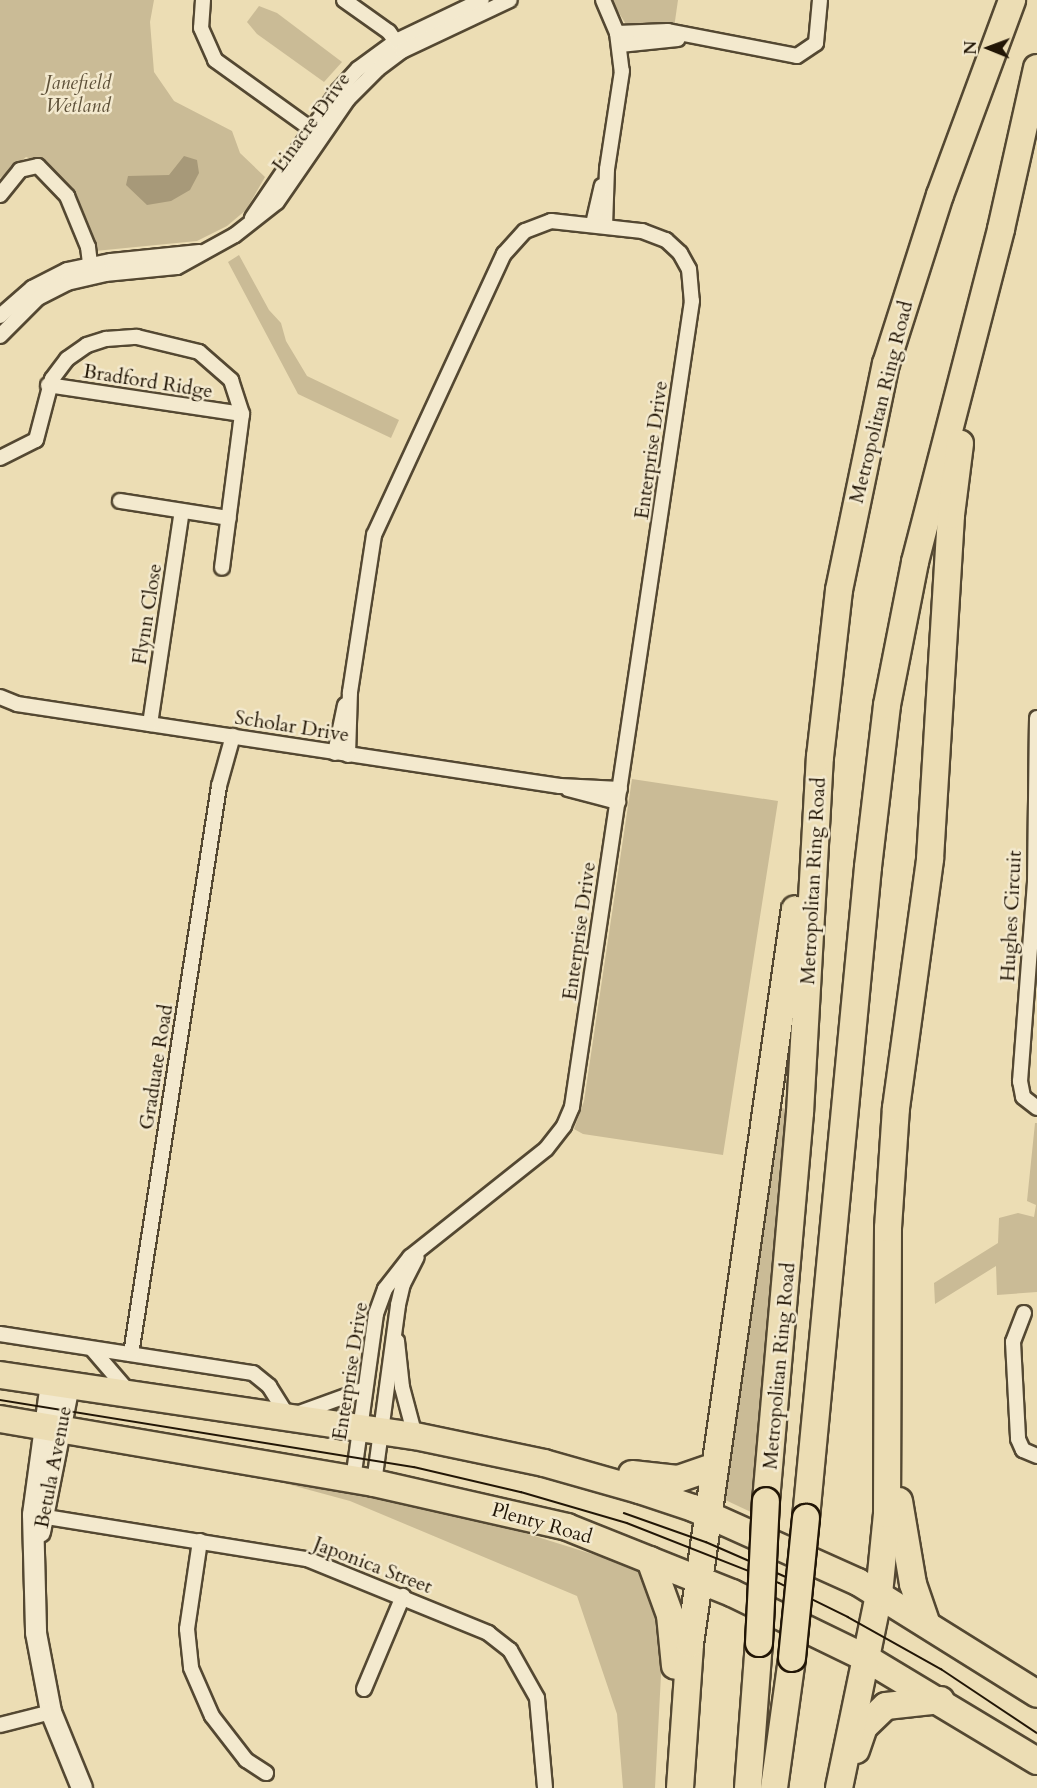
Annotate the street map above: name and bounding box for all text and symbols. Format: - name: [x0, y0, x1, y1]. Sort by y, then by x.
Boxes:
- north arrow: [959, 18, 1019, 78]
- text: N: [960, 41, 982, 55]
- street label: Linacre Drive: [267, 68, 355, 176]
- park label: Janefield Wetland: [45, 70, 111, 117]
- street label: Metropolitan Ring Road: [844, 298, 918, 506]
- street label: Bradford Ridge: [82, 359, 214, 403]
- street label: Enterprise Drive: [629, 379, 673, 521]
- street label: Flynn Close: [127, 562, 167, 666]
- street label: Scholar Drive: [233, 705, 351, 747]
- street label: Metropolitan Ring Road: [796, 777, 830, 985]
- street label: Hughes Circuit: [996, 850, 1026, 982]
- street label: Enterprise Drive: [557, 860, 601, 1002]
- street label: Graduate Road: [134, 1003, 178, 1131]
- street label: Metropolitan Ring Road: [758, 1262, 800, 1470]
- street label: Enterprise Drive: [327, 1300, 373, 1442]
- street label: Betula Avenue: [29, 1404, 77, 1530]
- street label: Plenty Road: [489, 1497, 595, 1549]
- street label: Japonica Street: [310, 1531, 436, 1599]

